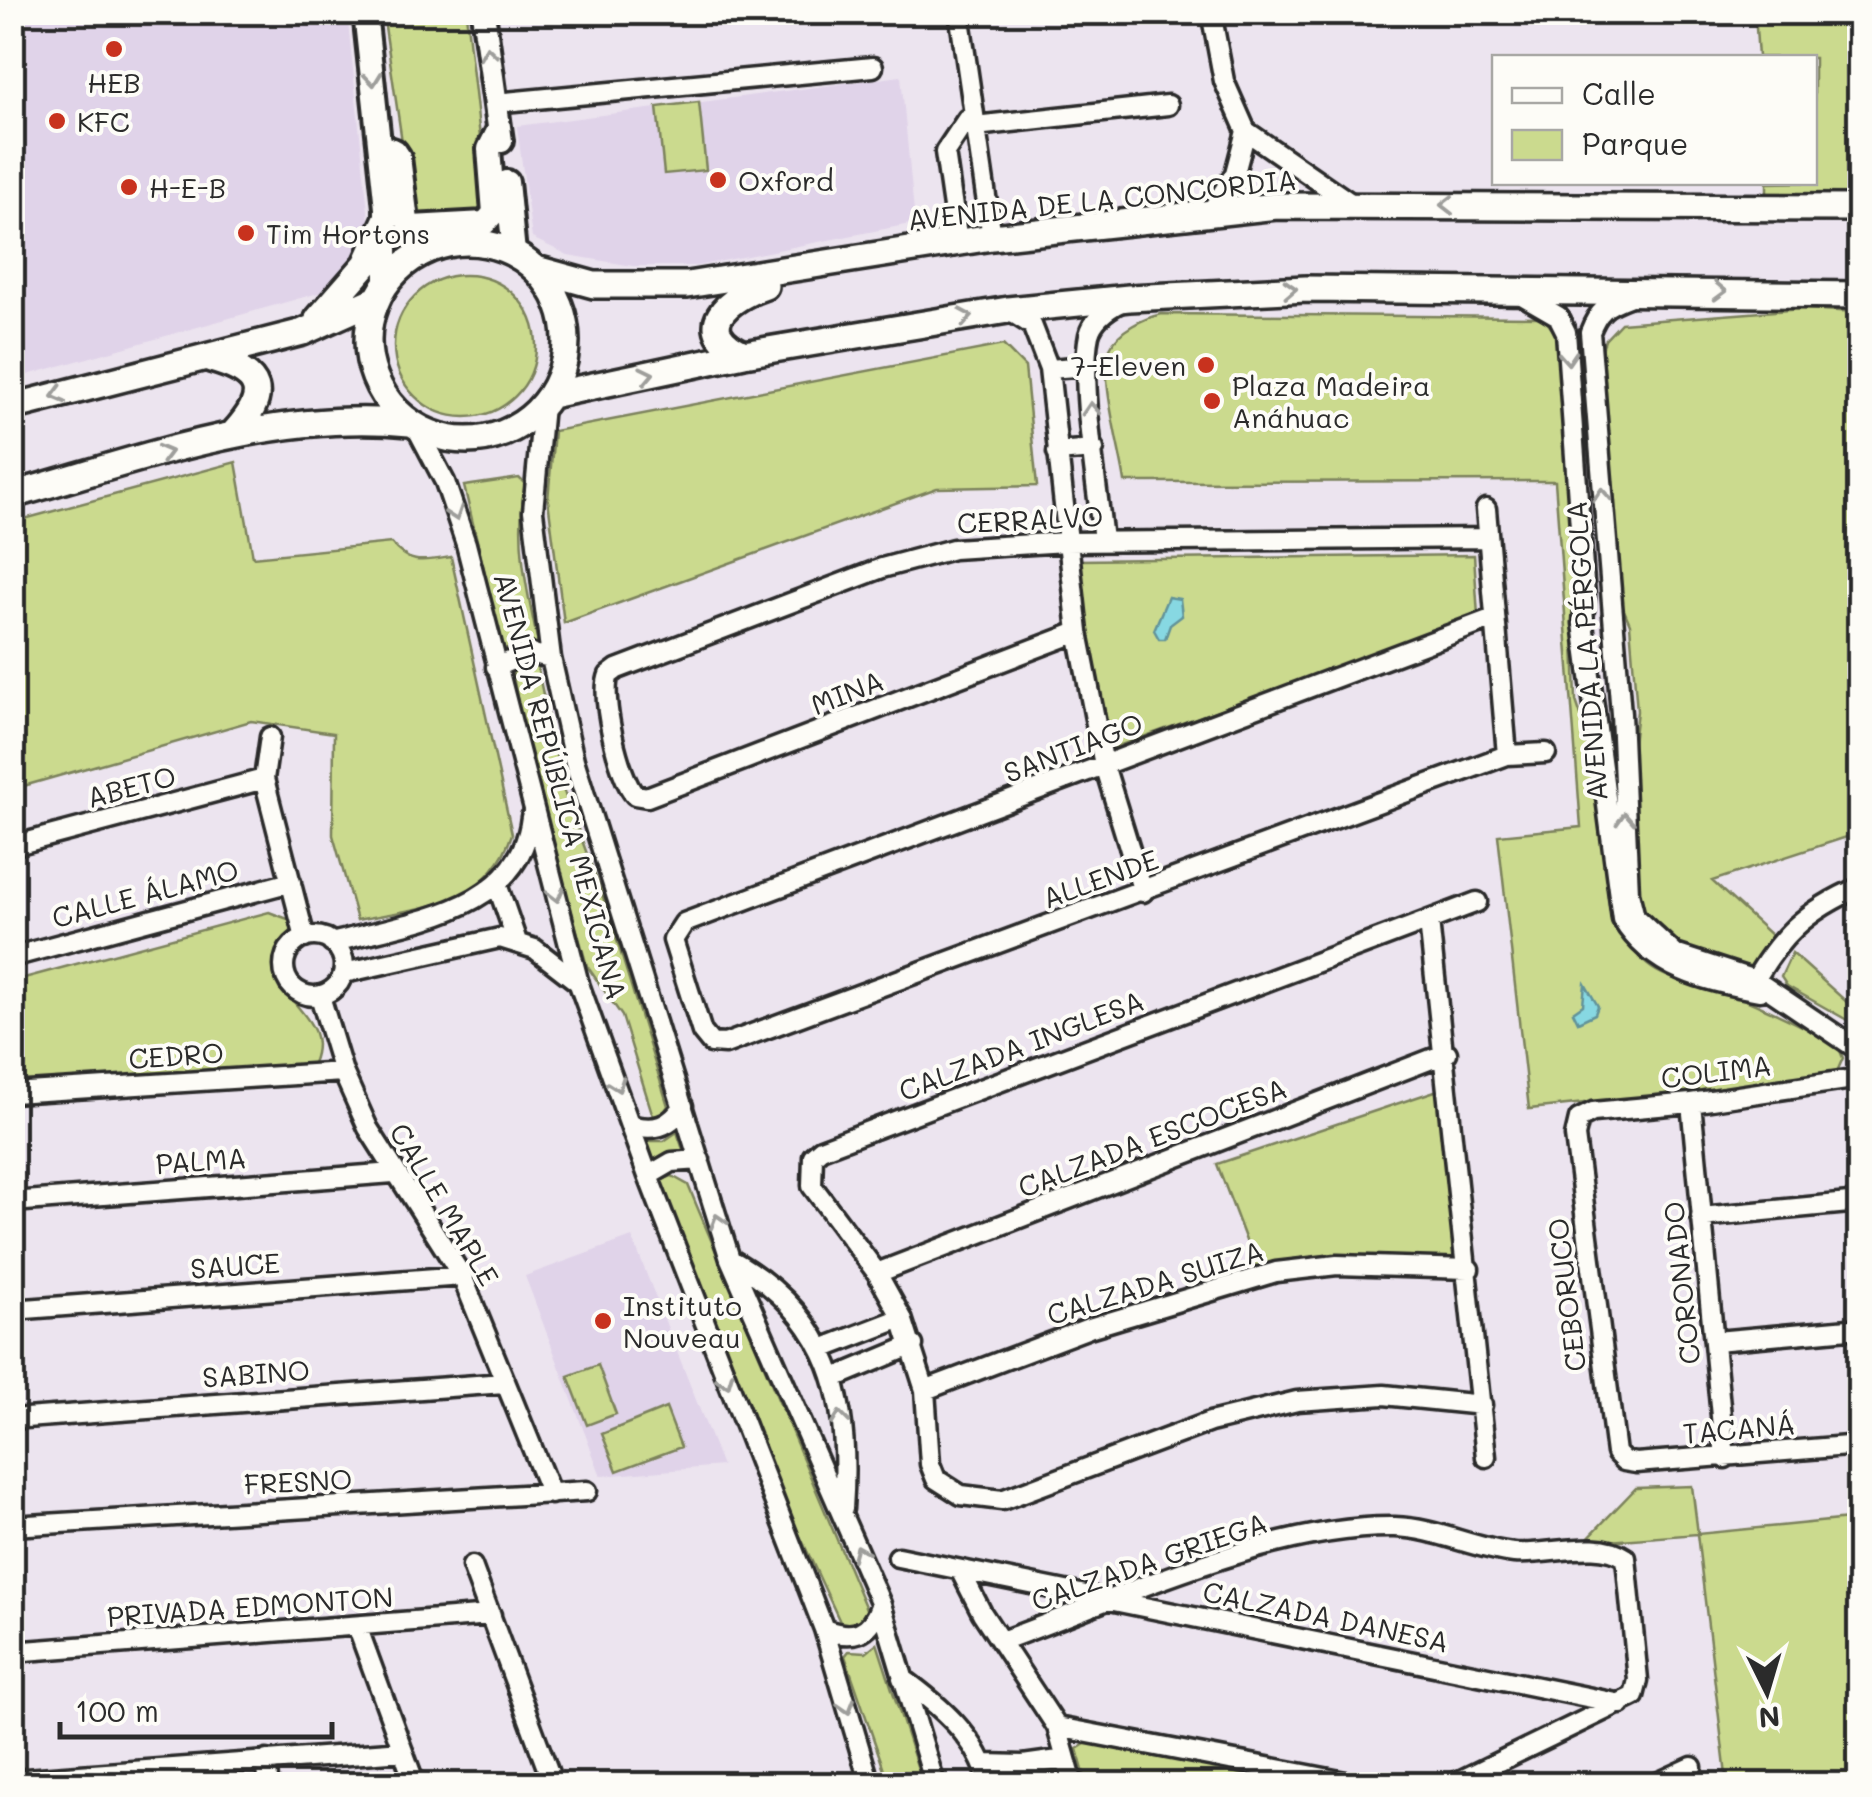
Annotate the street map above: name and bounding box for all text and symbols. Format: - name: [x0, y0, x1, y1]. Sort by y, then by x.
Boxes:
- marker: HEB: [103, 38, 125, 60]
- one-way arrow: [479, 44, 500, 61]
- legend: [1492, 55, 1817, 185]
- place label: HEB: [87, 64, 141, 100]
- one-way arrow: [361, 72, 383, 88]
- text: Calle: [1582, 73, 1656, 113]
- place label: KFC: [77, 103, 130, 139]
- marker: KFC: [46, 110, 68, 132]
- text: Parque: [1582, 123, 1688, 163]
- street label: AVENIDA DE LA CONCORDIA: [906, 161, 1298, 237]
- place label: Oxford: [738, 162, 834, 198]
- place label: H-E-B: [149, 169, 226, 205]
- marker: Oxford: [707, 169, 729, 191]
- marker: H-E-B: [118, 176, 140, 198]
- one-way arrow: [1439, 194, 1455, 215]
- place label: Tim Hortons: [266, 215, 430, 251]
- marker: Tim Hortons: [235, 222, 257, 244]
- one-way arrow: [1282, 279, 1298, 300]
- one-way arrow: [1712, 281, 1728, 302]
- one-way arrow: [958, 307, 975, 328]
- place label: 7-Eleven: [1071, 347, 1186, 383]
- one-way arrow: [1557, 350, 1578, 366]
- marker: 7-Eleven: [1195, 354, 1217, 376]
- one-way arrow: [638, 366, 655, 387]
- place label: Plaza Madeira Anáhuac: [1232, 367, 1430, 435]
- one-way arrow: [50, 384, 67, 405]
- marker: Plaza Madeira Anáhuac: [1201, 390, 1223, 412]
- one-way arrow: [1081, 401, 1102, 417]
- one-way arrow: [156, 444, 173, 465]
- one-way arrow: [1592, 486, 1613, 502]
- street label: CERRALVO: [956, 497, 1104, 541]
- street label: AVENIDA LA PÉRGOLA: [1558, 500, 1614, 802]
- one-way arrow: [444, 504, 464, 521]
- street label: AVENIDA REPÚBLICA MEXICANA: [487, 568, 635, 1004]
- street label: MINA: [806, 662, 888, 722]
- street label: SANTIAGO: [998, 704, 1148, 790]
- street label: ABETO: [83, 757, 179, 815]
- one-way arrow: [1615, 810, 1636, 826]
- street label: ALLENDE: [1037, 840, 1163, 916]
- street label: CALLE ÁLAMO: [48, 851, 242, 935]
- one-way arrow: [544, 886, 565, 903]
- street label: CALZADA INGLESA: [893, 982, 1149, 1108]
- street label: CEDRO: [127, 1034, 225, 1076]
- street label: COLIMA: [1659, 1046, 1773, 1096]
- street label: CALZADA ESCOCESA: [1012, 1069, 1292, 1205]
- one-way arrow: [605, 1075, 625, 1092]
- street label: CALLE MAPLE: [382, 1116, 508, 1292]
- street label: PALMA: [155, 1139, 247, 1181]
- street label: CORONADO: [1655, 1200, 1707, 1366]
- one-way arrow: [710, 1213, 730, 1230]
- street label: CEBORUCO: [1539, 1216, 1593, 1374]
- street label: CALZADA SUIZA: [1042, 1232, 1268, 1332]
- street label: SAUCE: [189, 1244, 281, 1286]
- place label: Instituto Nouveau: [623, 1287, 742, 1355]
- marker: Instituto Nouveau: [592, 1310, 614, 1332]
- street label: SABINO: [201, 1351, 311, 1395]
- one-way arrow: [714, 1371, 735, 1388]
- street label: TACANÁ: [1681, 1405, 1797, 1451]
- one-way arrow: [830, 1409, 851, 1425]
- street label: FRESNO: [243, 1460, 353, 1502]
- street label: CALZADA GRIEGA: [1026, 1504, 1272, 1618]
- one-way arrow: [850, 1544, 870, 1562]
- street label: CALZADA DANESA: [1200, 1572, 1452, 1660]
- street label: PRIVADA EDMONTON: [106, 1578, 394, 1634]
- north arrow: [1717, 1642, 1817, 1742]
- scale bar: [60, 1677, 332, 1739]
- text: 100 m: [75, 1690, 159, 1730]
- one-way arrow: [835, 1697, 856, 1714]
- text: N: [1757, 1699, 1781, 1737]

